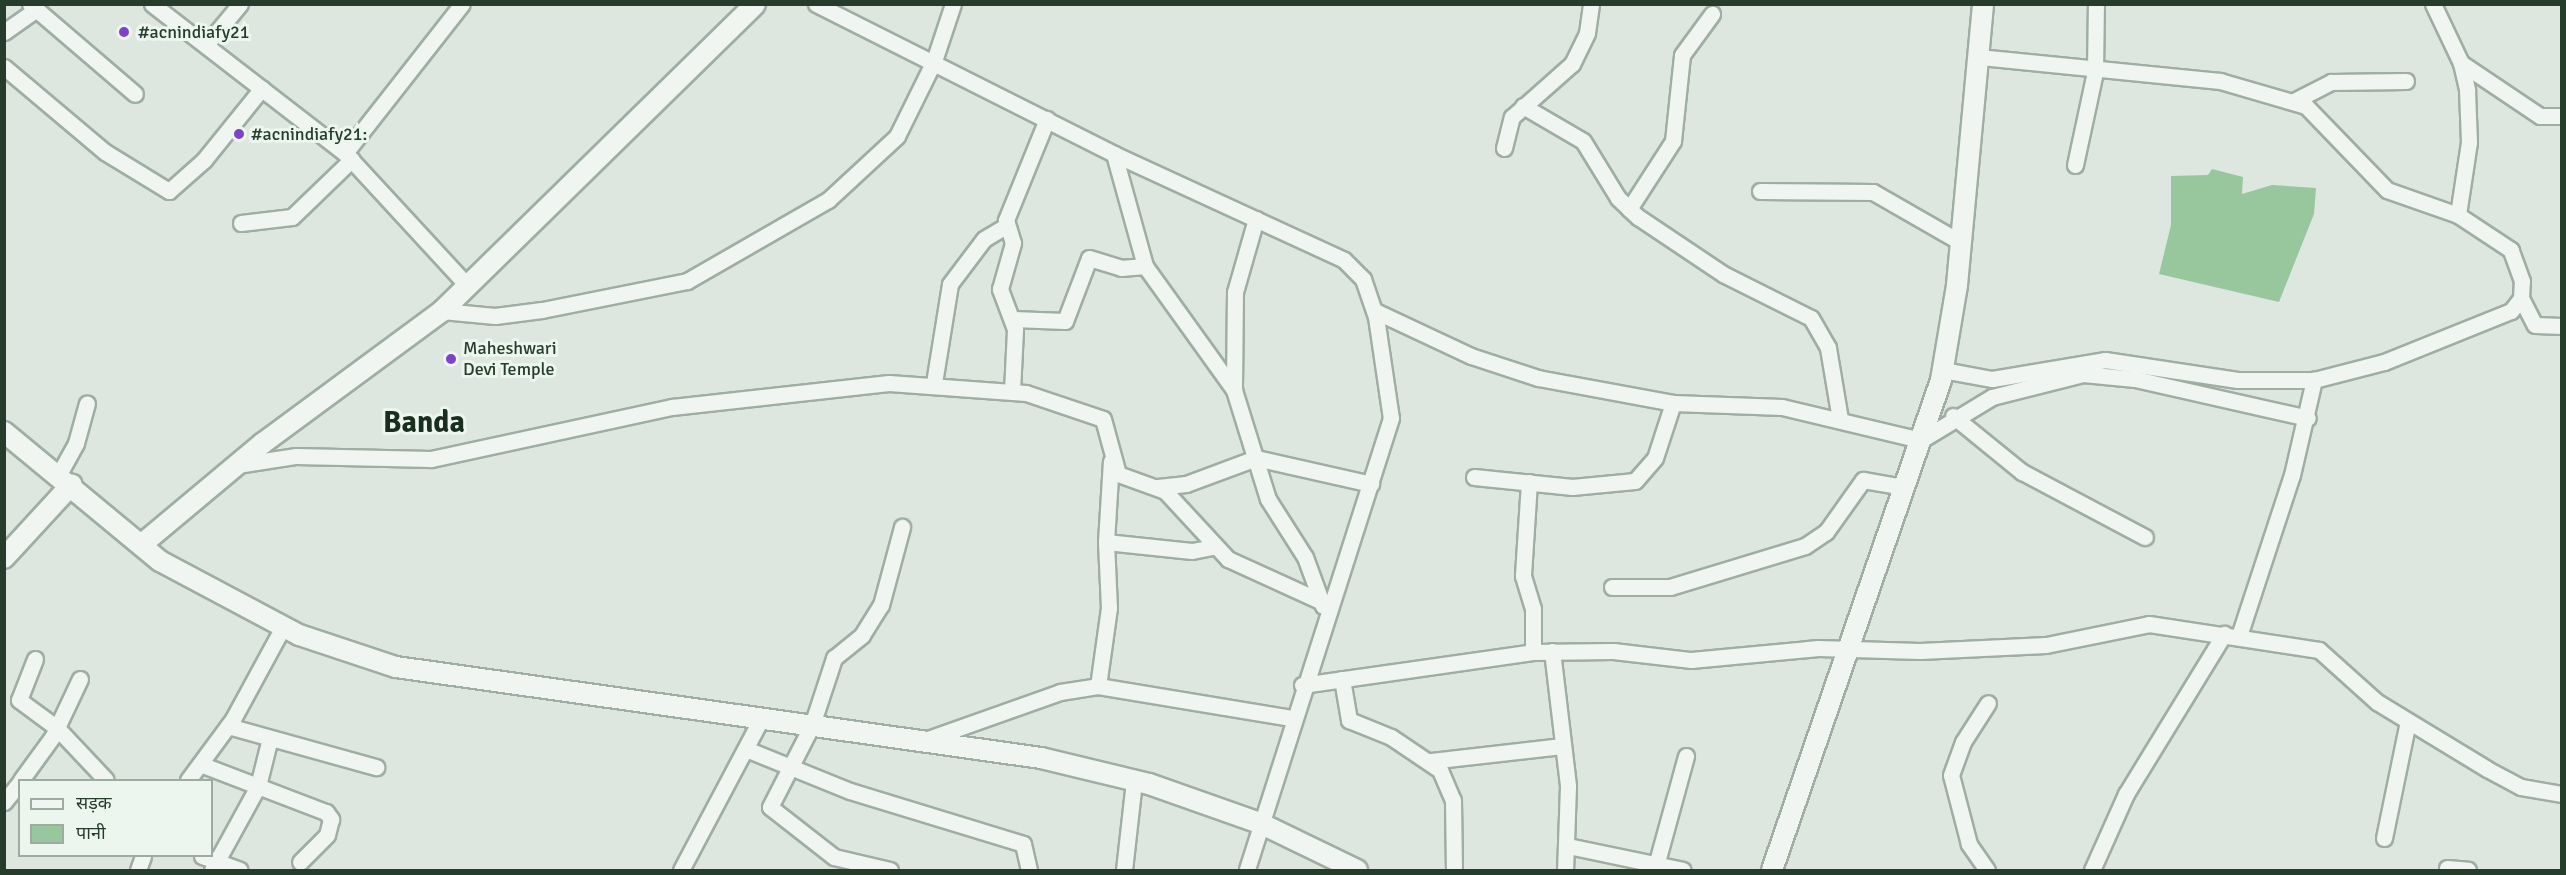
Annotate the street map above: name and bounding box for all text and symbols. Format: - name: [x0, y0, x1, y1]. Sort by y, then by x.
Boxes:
- place label: #acnindiafy21: [138, 21, 250, 43]
- marker: #acnindiafy21: [115, 23, 133, 41]
- place label: #acnindiafy21:: [251, 123, 367, 145]
- marker: #acnindiafy21:: [232, 127, 246, 141]
- place label: Maheshwari Devi Temple: [463, 338, 557, 380]
- marker: Maheshwari Devi Temple: [444, 352, 458, 366]
- district label: Banda: [383, 405, 465, 441]
- legend: [18, 779, 213, 857]
- text: सड़क: [76, 792, 112, 814]
- text: पानी: [76, 822, 106, 844]

